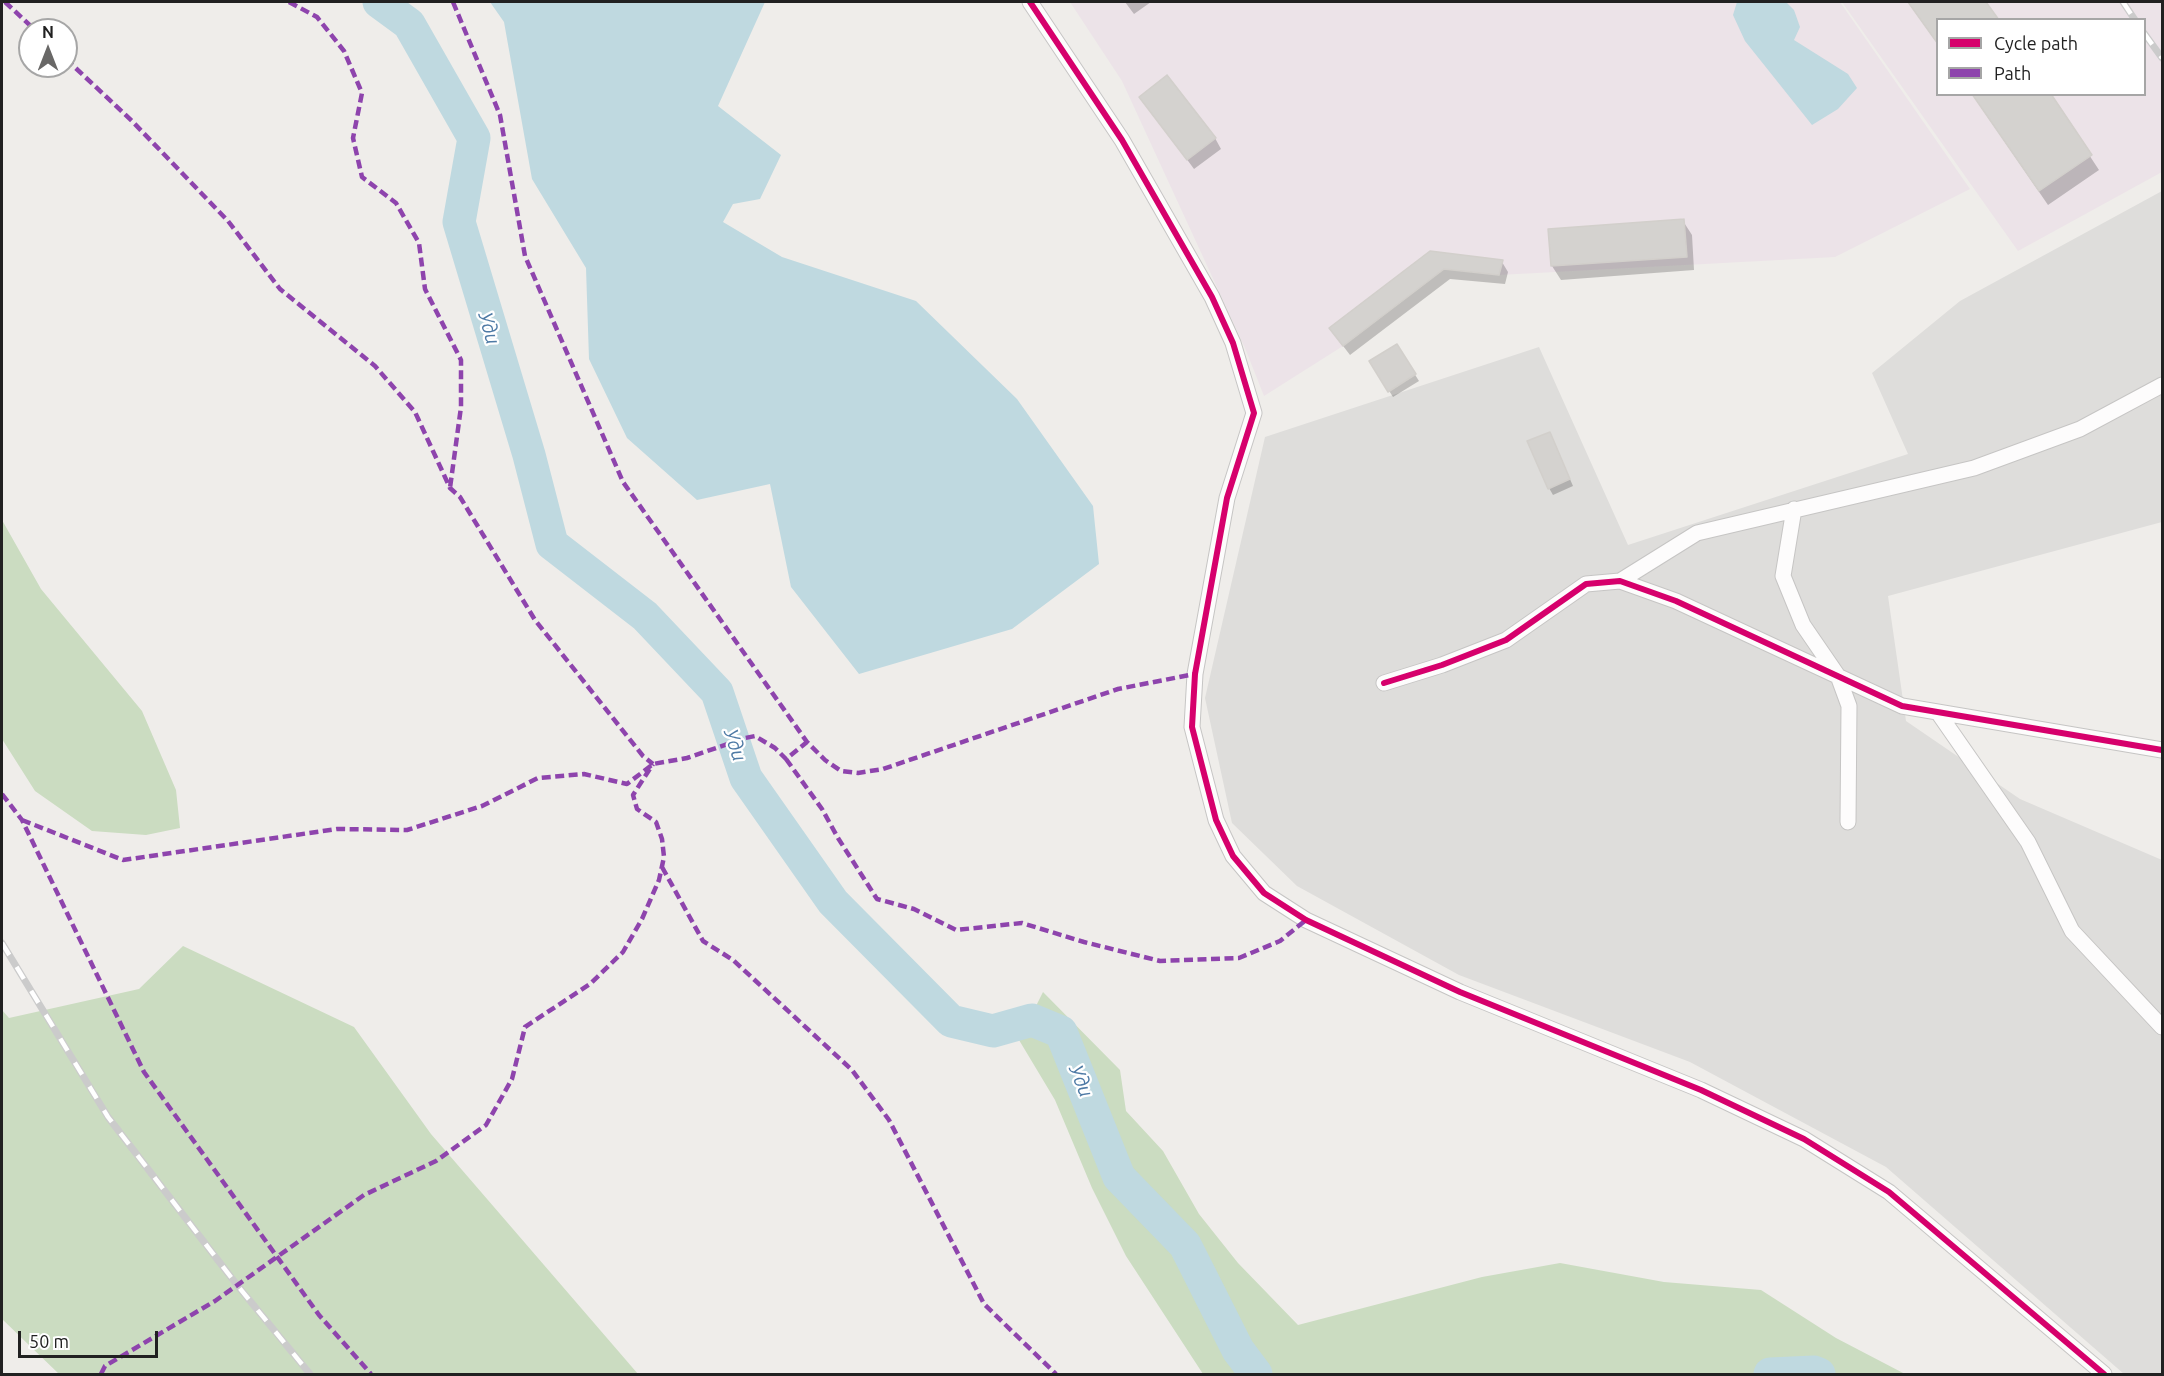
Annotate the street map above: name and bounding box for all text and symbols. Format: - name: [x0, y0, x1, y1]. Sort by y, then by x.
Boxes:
- north arrow: [18, 18, 78, 78]
- legend: [1936, 18, 2146, 96]
- text: N: [42, 23, 54, 41]
- text: Cycle path: [1994, 33, 2078, 53]
- text: Path: [1994, 63, 2031, 83]
- water label: Уди: [473, 309, 505, 347]
- water label: Уди: [719, 726, 751, 764]
- water label: Уди: [1064, 1061, 1098, 1101]
- scale bar: [21, 1319, 160, 1357]
- text: 50 m: [29, 1331, 69, 1351]

